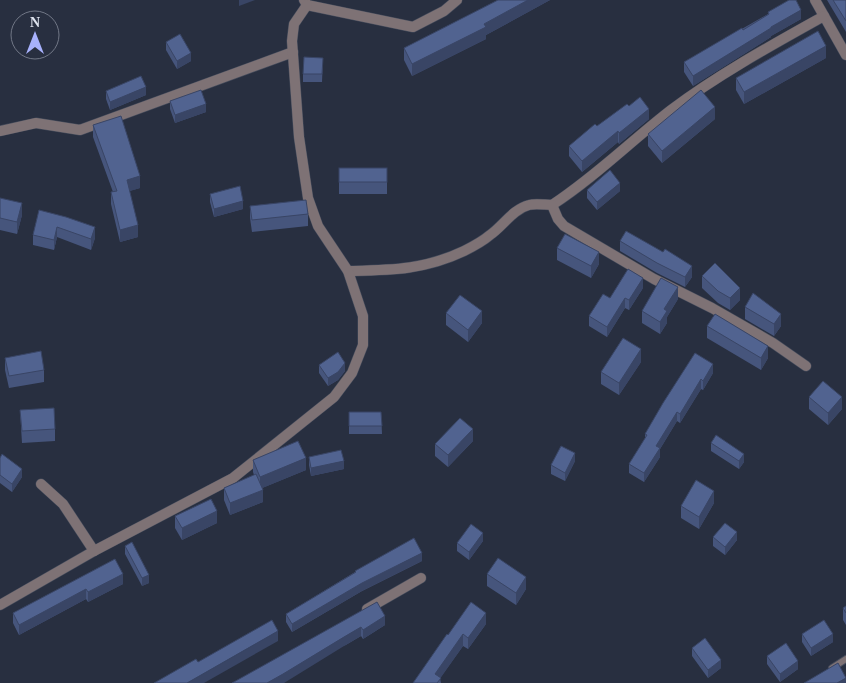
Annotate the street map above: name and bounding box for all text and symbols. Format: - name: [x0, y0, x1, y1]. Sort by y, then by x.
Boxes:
- north arrow: [10, 10, 60, 60]
- text: N: [30, 15, 40, 30]

